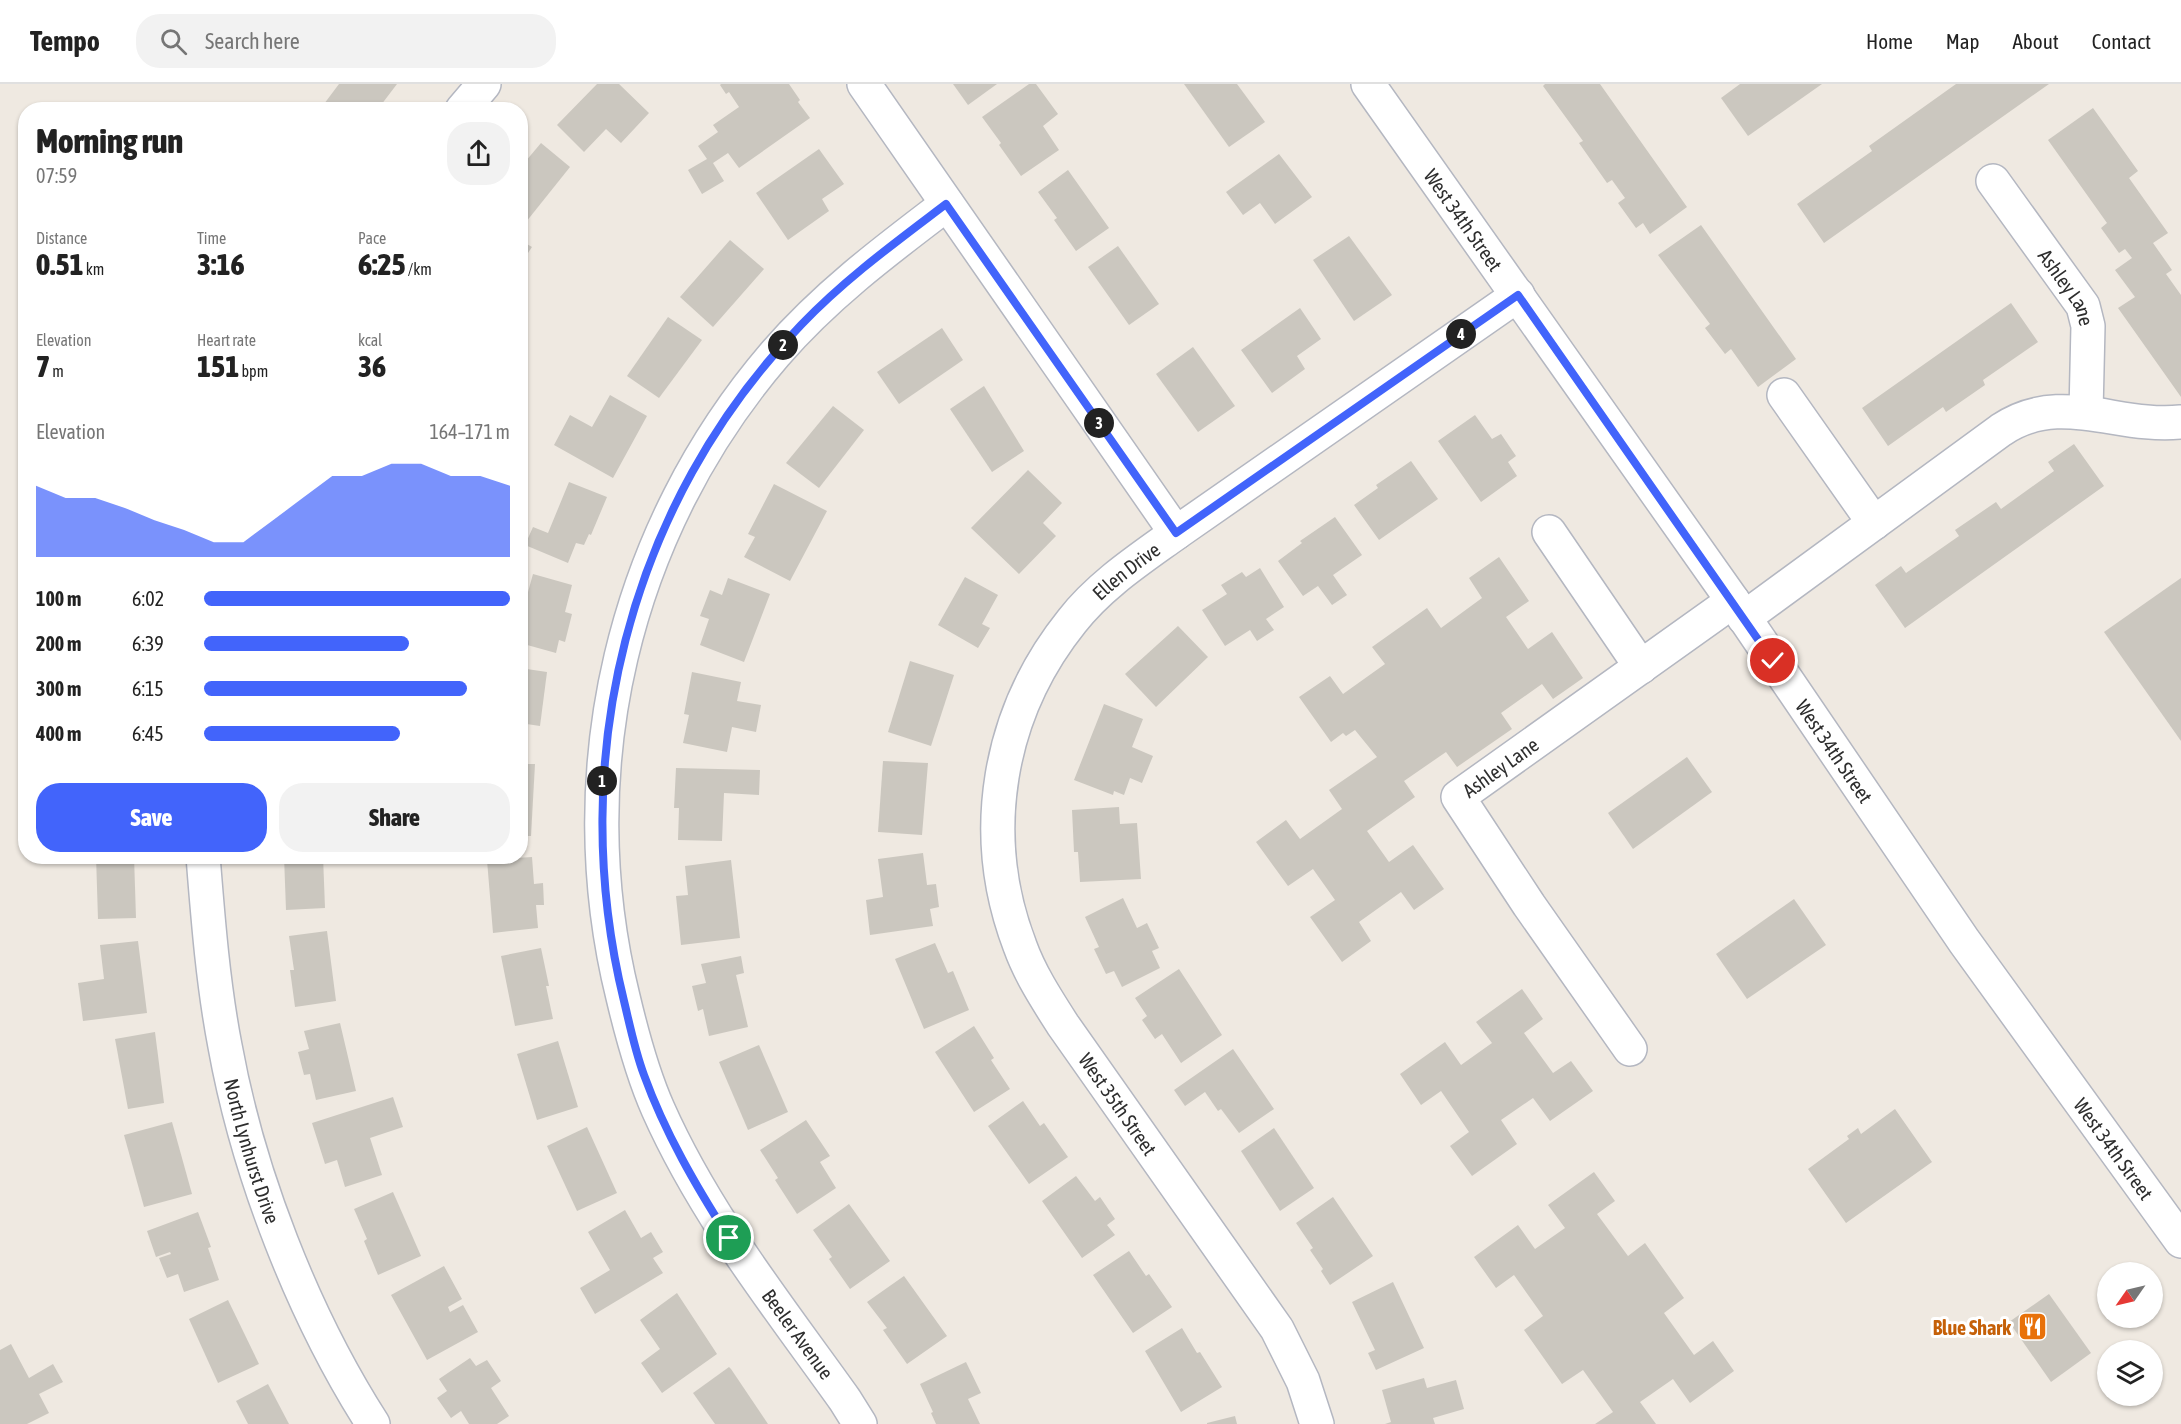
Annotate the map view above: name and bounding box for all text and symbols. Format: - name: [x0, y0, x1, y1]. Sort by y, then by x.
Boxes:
- search box: [136, 14, 556, 68]
- text: Tempo: [30, 25, 100, 57]
- icon: search: [157, 25, 190, 58]
- text: Search here: [205, 28, 300, 54]
- text: Home: [1866, 29, 1913, 53]
- text: Map: [1946, 29, 1980, 53]
- text: About: [2013, 29, 2059, 53]
- text: Contact: [2092, 29, 2151, 53]
- text: Morning run: [36, 122, 183, 160]
- button: share: [447, 122, 510, 185]
- text: 07:59: [36, 164, 77, 187]
- street label: West 34th Street: [1420, 164, 1508, 275]
- text: Distance: [36, 229, 87, 247]
- text: Time: [197, 229, 226, 247]
- text: Pace: [358, 229, 386, 247]
- street label: Ashley Lane: [2034, 244, 2099, 328]
- text: 0.51: [36, 247, 84, 281]
- text: 3:16: [197, 247, 245, 281]
- text: 6:25: [358, 247, 406, 281]
- text: km: [84, 260, 104, 278]
- text: /km: [406, 260, 432, 278]
- pin: 4: [1446, 319, 1476, 349]
- text: 4: [1457, 325, 1465, 343]
- pin: 2: [768, 330, 798, 360]
- text: Elevation: [36, 331, 91, 349]
- text: Heart rate: [197, 331, 256, 349]
- text: kcal: [358, 331, 382, 349]
- text: 2: [779, 336, 787, 354]
- text: 7: [36, 349, 50, 383]
- text: 151: [197, 349, 239, 383]
- text: 36: [358, 349, 386, 383]
- text: m: [50, 362, 64, 380]
- text: bpm: [239, 362, 268, 380]
- pin: 3: [1084, 408, 1114, 438]
- text: 3: [1095, 414, 1103, 432]
- text: Elevation: [36, 420, 105, 443]
- text: 164–171 m: [429, 420, 510, 443]
- street label: Ellen Drive: [1087, 537, 1164, 604]
- text: 100 m: [36, 587, 81, 610]
- text: 6:02: [132, 587, 164, 610]
- text: 200 m: [36, 632, 81, 655]
- text: 6:39: [132, 632, 164, 655]
- pin: [1747, 635, 1798, 686]
- icon: check: [1756, 644, 1789, 677]
- text: 300 m: [36, 677, 81, 700]
- text: 6:15: [132, 677, 164, 700]
- street label: West 34th Street: [1792, 695, 1878, 807]
- text: 400 m: [36, 722, 81, 745]
- text: 6:45: [132, 722, 164, 745]
- street label: Ashley Lane: [1458, 732, 1543, 802]
- pin: 1: [587, 766, 617, 796]
- text: 1: [598, 772, 606, 790]
- button: Save: [36, 783, 267, 852]
- button: Share: [279, 783, 510, 852]
- street label: West 35th Street: [1074, 1048, 1162, 1160]
- street label: North Lynhurst Drive: [220, 1076, 285, 1227]
- street label: West 34th Street: [2070, 1093, 2159, 1204]
- pin: [703, 1212, 754, 1263]
- icon: arrive: [712, 1221, 745, 1254]
- north arrow: [2097, 1262, 2163, 1328]
- map controls: [2097, 1262, 2163, 1406]
- street label: Beeler Avenue: [758, 1284, 838, 1384]
- restaurant icon: Blue Shark: [2016, 1311, 2048, 1343]
- place label: Blue Shark: [1933, 1316, 2011, 1339]
- button: layers: [2097, 1340, 2163, 1406]

